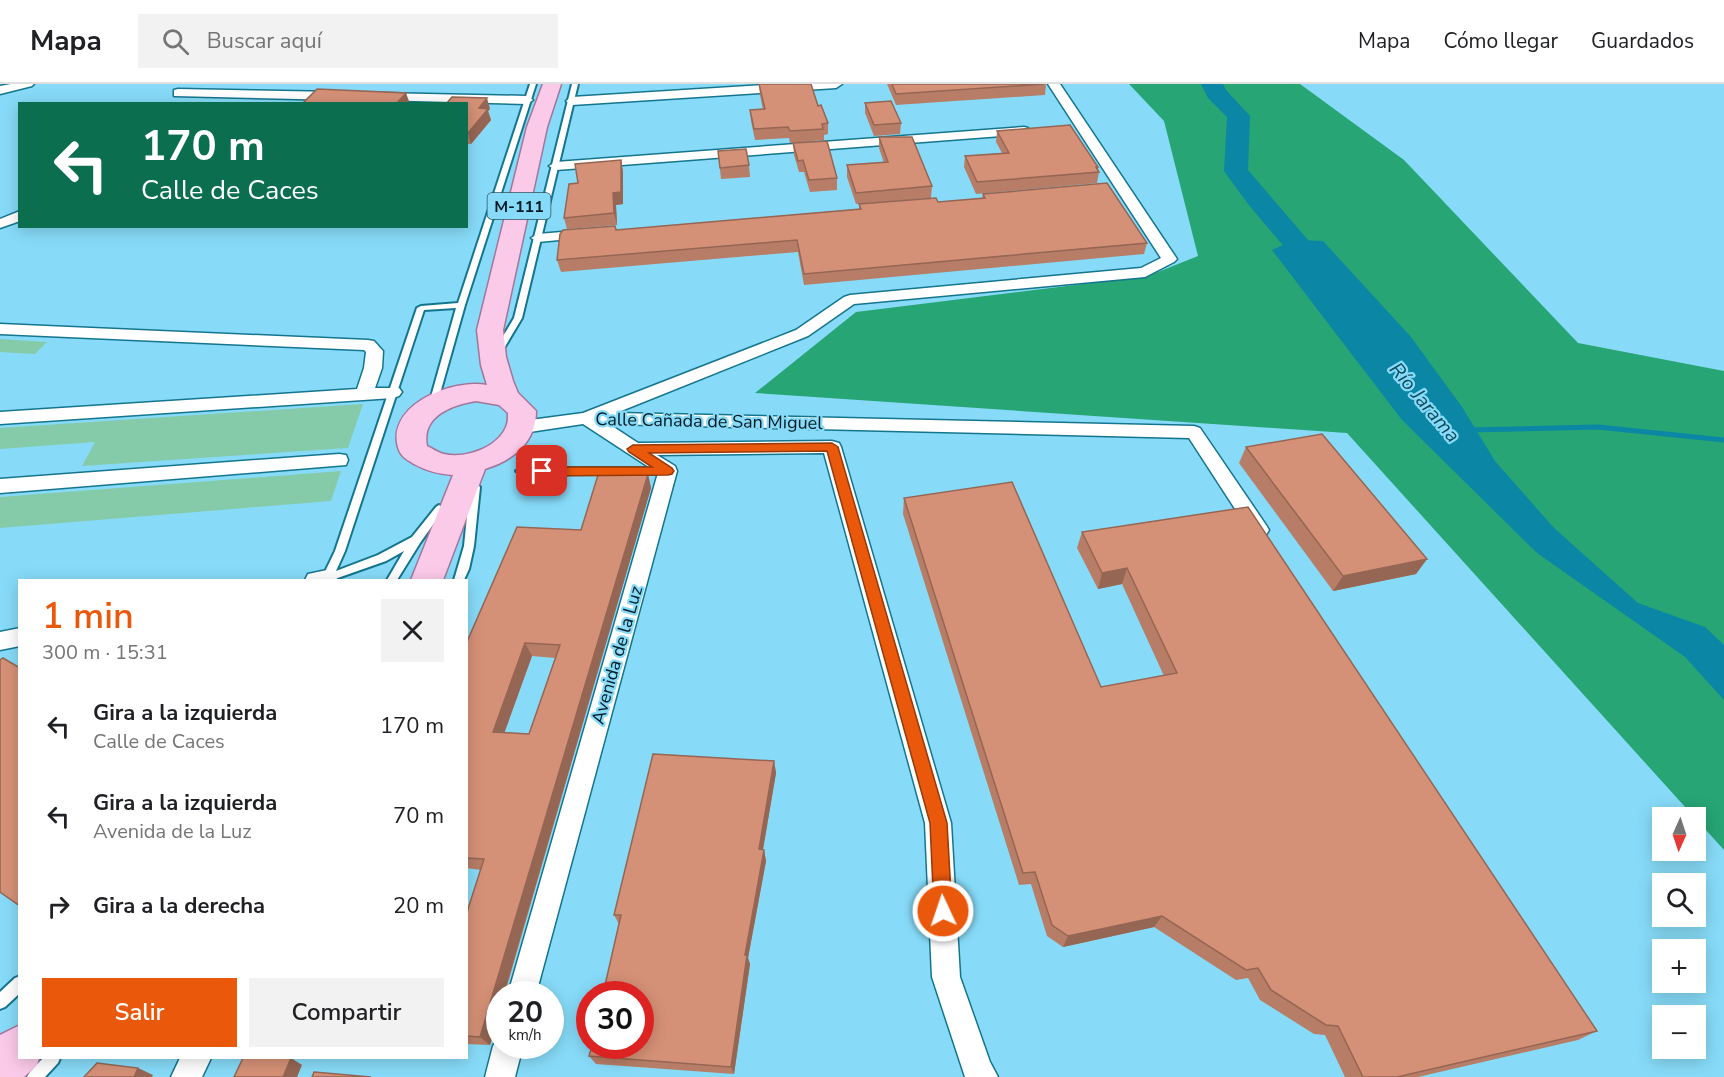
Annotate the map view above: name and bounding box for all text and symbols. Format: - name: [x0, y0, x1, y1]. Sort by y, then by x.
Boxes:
- search box: [138, 14, 558, 68]
- text: Mapa: [30, 22, 102, 60]
- icon: search: [159, 25, 192, 58]
- text: Buscar aquí: [207, 26, 322, 56]
- text: Mapa: [1358, 27, 1410, 55]
- text: Cómo llegar: [1443, 27, 1558, 55]
- text: Guardados: [1591, 27, 1694, 55]
- text: 170 m: [141, 118, 265, 175]
- icon: left: [42, 126, 120, 204]
- text: Calle de Caces: [141, 172, 319, 209]
- road number: M-111: [488, 193, 550, 219]
- water label: Río Jarama: [1383, 357, 1466, 448]
- street label: Calle Cañada de San Miguel: [595, 407, 823, 435]
- pin: [516, 445, 567, 496]
- icon: arrive: [525, 454, 558, 487]
- street label: Avenida de la Luz: [586, 583, 648, 727]
- text: 1 min: [42, 592, 134, 641]
- button: close: [381, 599, 444, 662]
- text: 300 m · 15:31: [42, 639, 168, 666]
- text: Gira a la izquierda: [93, 698, 277, 728]
- icon: left: [42, 710, 75, 743]
- text: 170 m: [380, 711, 444, 741]
- text: Calle de Caces: [93, 728, 225, 755]
- text: Gira a la izquierda: [93, 788, 277, 818]
- icon: left: [42, 800, 75, 833]
- text: 70 m: [393, 801, 444, 831]
- north arrow: [1652, 807, 1706, 861]
- map controls: [1652, 807, 1706, 1059]
- text: Avenida de la Luz: [93, 818, 252, 845]
- button: search: [1652, 873, 1706, 927]
- position arrow: [911, 879, 975, 943]
- icon: right: [42, 890, 75, 923]
- text: Gira a la derecha: [93, 891, 265, 921]
- text: 20 m: [393, 891, 444, 921]
- button: +: [1652, 939, 1706, 993]
- button: Salir: [42, 978, 237, 1047]
- button: Compartir: [249, 978, 444, 1047]
- speed limit sign: 30: [576, 981, 654, 1059]
- text: 20: [507, 992, 543, 1033]
- button: −: [1652, 1005, 1706, 1059]
- text: km/h: [508, 1025, 542, 1045]

